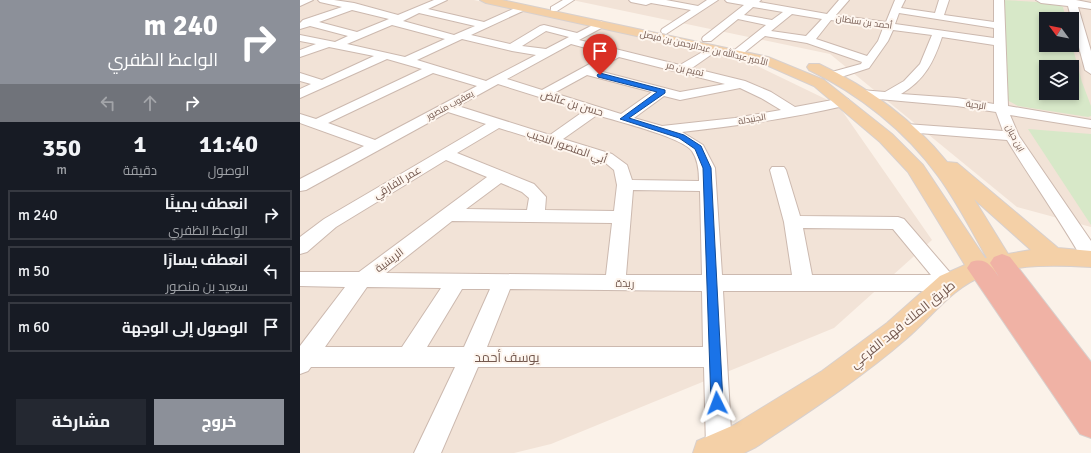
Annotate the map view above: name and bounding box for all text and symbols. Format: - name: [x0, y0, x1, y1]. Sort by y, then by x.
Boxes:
- text: 240 m: [144, 9, 218, 43]
- street label: أحمد بن سلطان: [835, 12, 893, 32]
- north arrow: [1039, 12, 1079, 52]
- map controls: [1039, 12, 1079, 100]
- icon: right: [232, 16, 284, 68]
- street label: الأمير عبدالله بن عبدالرحمن بن فيصل: [639, 27, 769, 69]
- pin: [583, 34, 617, 75]
- icon: arrive: [589, 40, 611, 62]
- text: الواعظ الظفري: [108, 49, 218, 71]
- street label: تميم بن مر: [664, 60, 705, 79]
- button: layers: [1039, 60, 1079, 100]
- street label: يعقوب منصور: [424, 88, 476, 123]
- street label: حسن بن عائض: [539, 88, 605, 119]
- icon: left: [97, 92, 119, 114]
- icon: ahead: [139, 92, 161, 114]
- icon: right: [181, 92, 203, 114]
- street label: الرحية: [965, 99, 987, 112]
- street label: الجنيدلة: [737, 112, 767, 127]
- street label: ابن حيان: [1003, 123, 1026, 154]
- street label: أبي المنصور النجيب: [524, 126, 609, 168]
- text: 1: [134, 129, 146, 159]
- text: 11:40: [199, 129, 258, 159]
- text: 350: [42, 133, 81, 163]
- text: m: [56, 162, 67, 178]
- text: دقيقة: [123, 163, 157, 179]
- text: الوصول: [208, 163, 249, 179]
- street label: عمر الفارقي: [371, 163, 424, 203]
- text: انعطف يمينًا: [165, 195, 248, 213]
- icon: right: [260, 204, 282, 226]
- text: 240 m: [18, 206, 58, 224]
- text: الواعظ الظفري: [168, 223, 248, 239]
- street label: الريشية: [373, 246, 406, 275]
- text: انعطف يسارًا: [163, 251, 248, 269]
- icon: left: [260, 260, 282, 282]
- text: 50 m: [18, 262, 49, 280]
- street label: ريدة: [615, 277, 635, 290]
- street label: طريق الملك فهد الفرعي: [847, 277, 960, 374]
- text: سعيد بن منصور: [166, 279, 248, 295]
- icon: arrive: [260, 316, 282, 338]
- text: 60 m: [18, 318, 49, 336]
- text: الوصول إلى الوجهة: [122, 319, 248, 337]
- street label: يوسف أحمد: [475, 349, 540, 366]
- position arrow: [696, 382, 738, 424]
- button: مشاركة: [16, 399, 146, 445]
- button: خروج: [154, 399, 284, 445]

